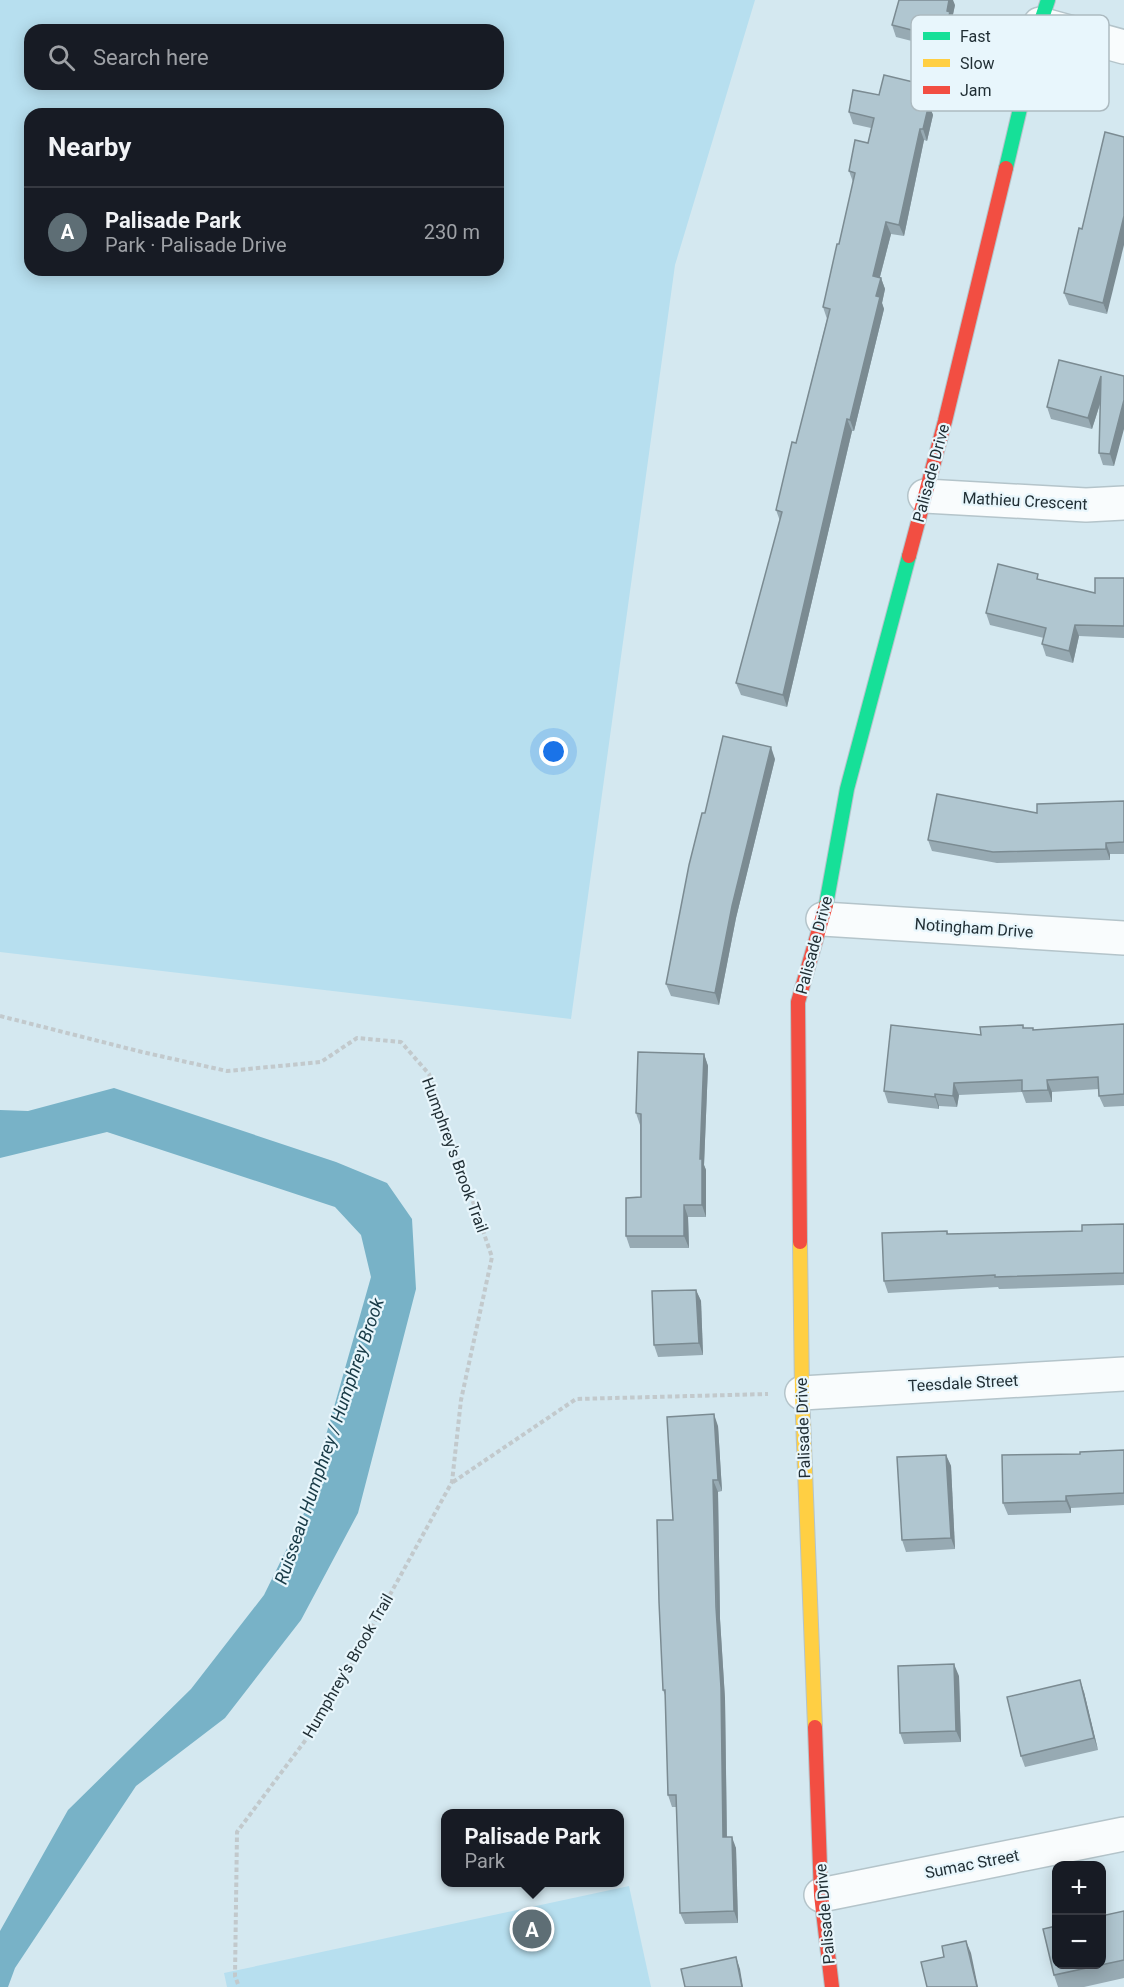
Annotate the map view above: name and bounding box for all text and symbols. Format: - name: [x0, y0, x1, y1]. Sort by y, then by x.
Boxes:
- legend: [911, 15, 1109, 111]
- search box: [24, 24, 504, 90]
- text: Fast: [960, 27, 991, 46]
- icon: search: [45, 41, 78, 74]
- text: Search here: [93, 45, 209, 70]
- text: Slow: [960, 54, 995, 73]
- text: Jam: [960, 81, 992, 100]
- text: Nearby: [48, 132, 131, 162]
- text: Palisade Park: [105, 208, 241, 233]
- text: A: [61, 220, 74, 244]
- text: 230 m: [424, 220, 480, 244]
- text: Park · Palisade Drive: [105, 233, 287, 257]
- street label: Palisade Drive: [909, 422, 953, 524]
- street label: Mathieu Crescent: [962, 488, 1088, 514]
- your location: [539, 737, 568, 766]
- street label: Palisade Drive: [792, 894, 836, 996]
- street label: Notingham Drive: [914, 914, 1034, 942]
- street label: Humphrey's Brook Trail: [418, 1075, 492, 1235]
- water label: Ruisseau Humphrey / Humphrey Brook: [270, 1294, 388, 1587]
- street label: Teesdale Street: [907, 1371, 1019, 1395]
- street label: Palisade Drive: [792, 1377, 814, 1479]
- street label: Humphrey's Brook Trail: [299, 1590, 397, 1742]
- popup: [441, 1809, 624, 1887]
- text: Palisade Park: [465, 1824, 600, 1849]
- street label: Sumac Street: [923, 1846, 1021, 1882]
- text: Park: [465, 1849, 505, 1873]
- map controls: [1052, 1861, 1106, 1969]
- button: +: [1052, 1861, 1106, 1915]
- street label: Palisade Drive: [811, 1863, 839, 1965]
- pin: A: [512, 1906, 552, 1952]
- button: −: [1052, 1915, 1106, 1969]

